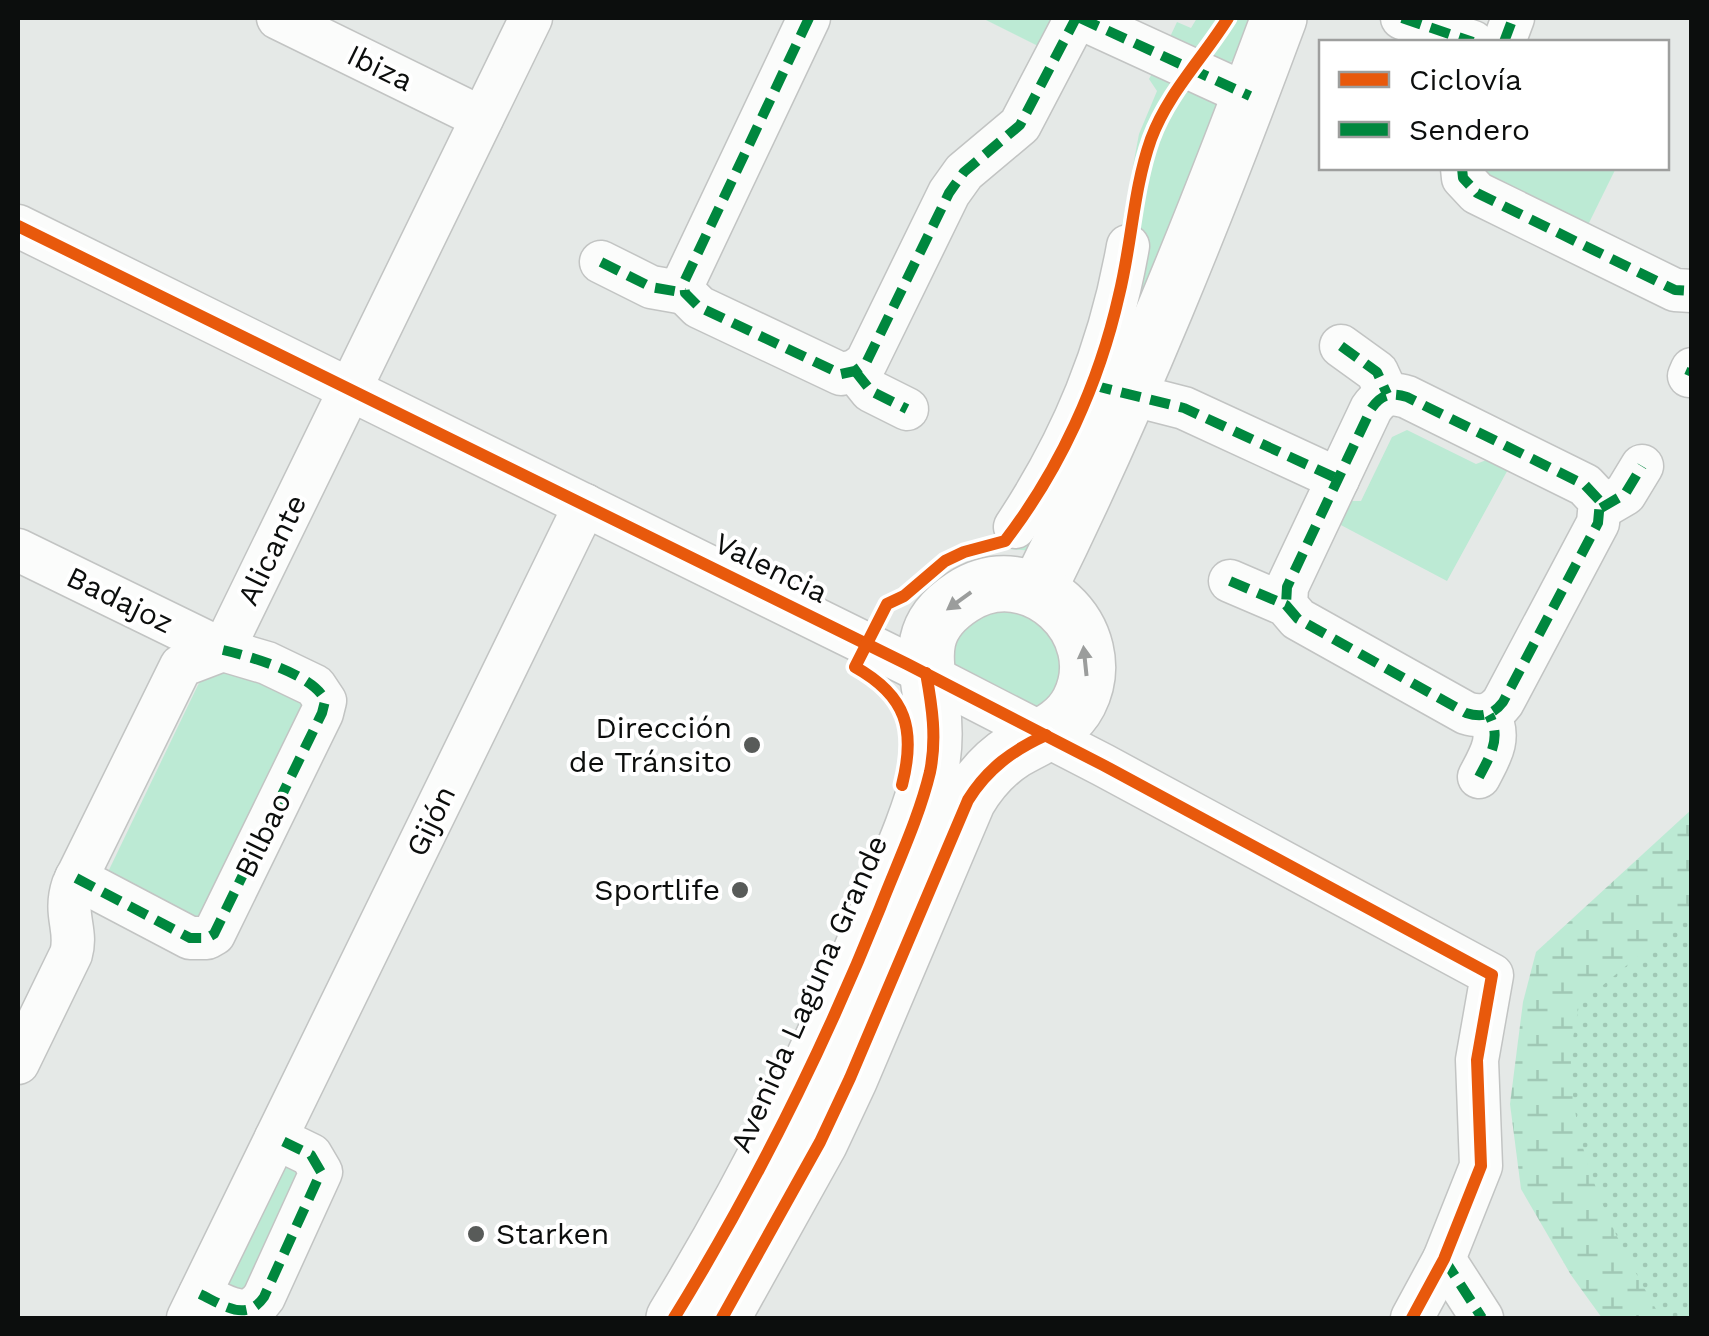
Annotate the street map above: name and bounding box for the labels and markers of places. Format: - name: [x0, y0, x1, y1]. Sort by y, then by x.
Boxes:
- place label: Dirección de Tránsito: [569, 710, 732, 779]
- marker: Dirección de Tránsito: [741, 734, 763, 756]
- place label: Sportlife: [594, 872, 720, 907]
- marker: Sportlife: [729, 879, 751, 901]
- place label: Starken: [496, 1216, 609, 1251]
- marker: Starken: [465, 1223, 487, 1245]

